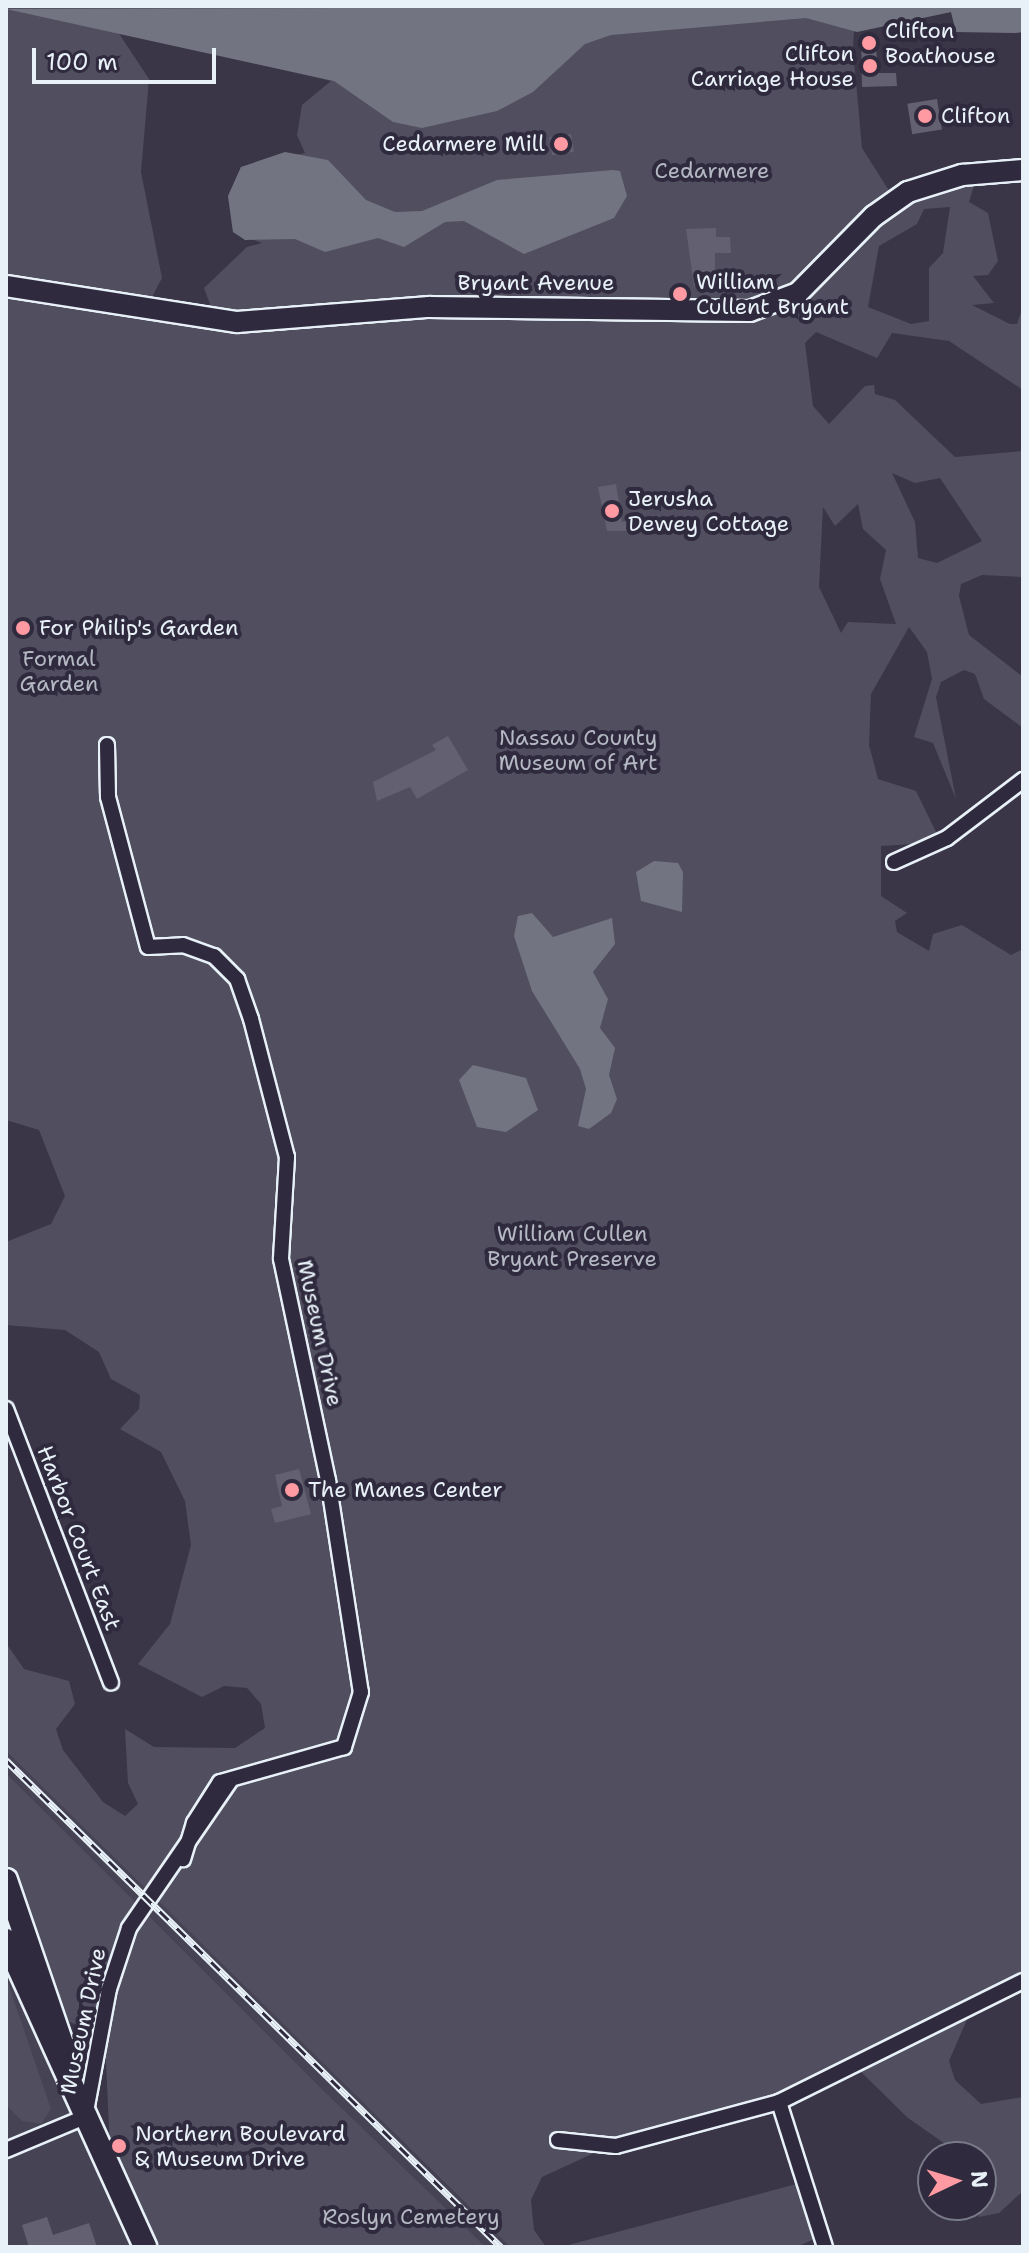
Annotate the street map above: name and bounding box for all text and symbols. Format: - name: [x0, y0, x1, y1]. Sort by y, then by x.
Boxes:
- place label: Clifton Boathouse: [885, 17, 996, 68]
- scale bar: [36, 32, 220, 82]
- marker: Clifton Boathouse: [860, 34, 878, 52]
- place label: Clifton Carriage House: [691, 40, 854, 92]
- text: 100 m: [46, 46, 118, 78]
- marker: Clifton Carriage House: [861, 57, 879, 75]
- place label: Clifton: [941, 103, 1010, 129]
- marker: Clifton: [916, 107, 934, 125]
- place label: Cedarmere Mill: [382, 131, 545, 157]
- marker: Cedarmere Mill: [552, 135, 570, 153]
- park label: Cedarmere: [655, 158, 769, 184]
- place label: William Cullent Bryant: [696, 268, 849, 320]
- street label: Bryant Avenue: [458, 270, 614, 296]
- marker: William Cullent Bryant: [671, 285, 689, 303]
- place label: Jerusha Dewey Cottage: [628, 485, 789, 536]
- marker: Jerusha Dewey Cottage: [603, 502, 621, 520]
- place label: For Philip's Garden: [39, 615, 238, 641]
- marker: For Philip's Garden: [14, 619, 32, 637]
- park label: Formal Garden: [20, 645, 98, 696]
- park label: Nassau County Museum of Art: [498, 724, 658, 776]
- park label: William Cullen Bryant Preserve: [487, 1220, 657, 1272]
- street label: Museum Drive: [292, 1257, 348, 1409]
- street label: Harbor Court East: [32, 1442, 126, 1634]
- place label: The Manes Center: [308, 1477, 503, 1503]
- marker: The Manes Center: [283, 1481, 301, 1499]
- street label: Museum Drive: [55, 1945, 111, 2097]
- place label: Northern Boulevard & Museum Drive: [135, 2120, 345, 2172]
- marker: Northern Boulevard & Museum Drive: [110, 2137, 128, 2155]
- north arrow: [917, 2141, 997, 2221]
- text: N: [964, 2170, 995, 2189]
- park label: Roslyn Cemetery: [322, 2204, 500, 2230]

